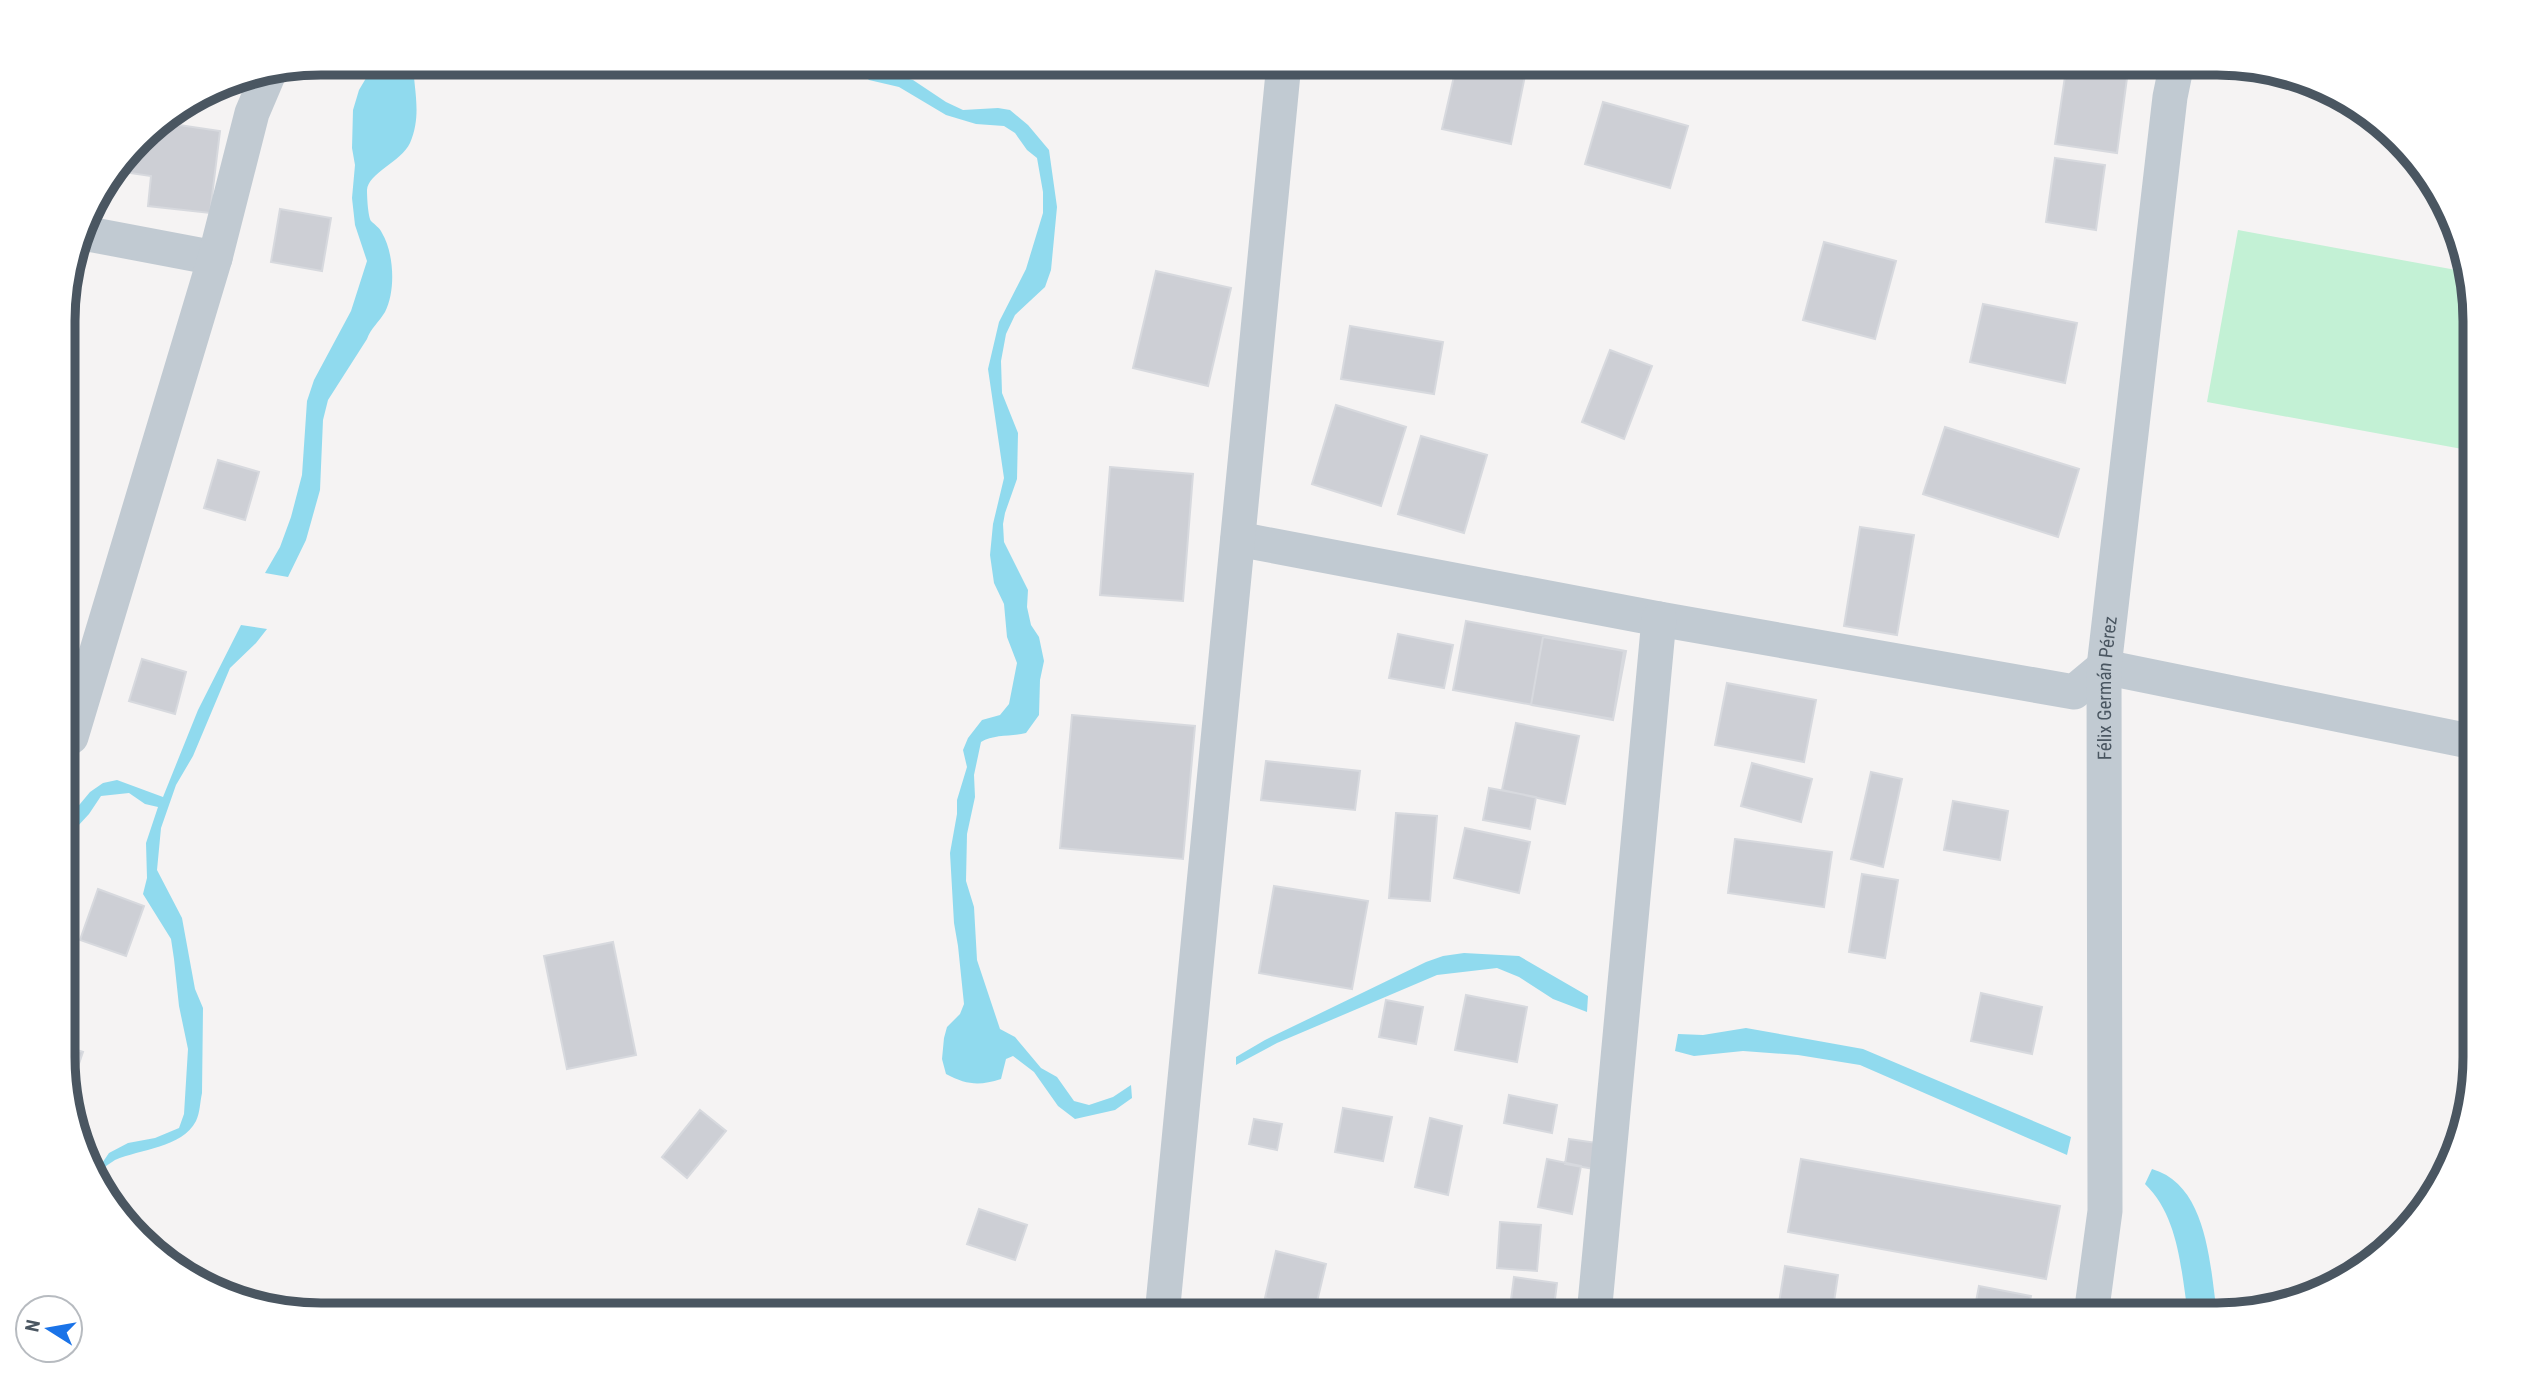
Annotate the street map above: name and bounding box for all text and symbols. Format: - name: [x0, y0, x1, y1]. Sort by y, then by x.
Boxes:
- street label: Félix Germán Pérez: [2093, 615, 2122, 760]
- north arrow: [14, 1294, 84, 1364]
- text: N: [20, 1318, 45, 1334]

